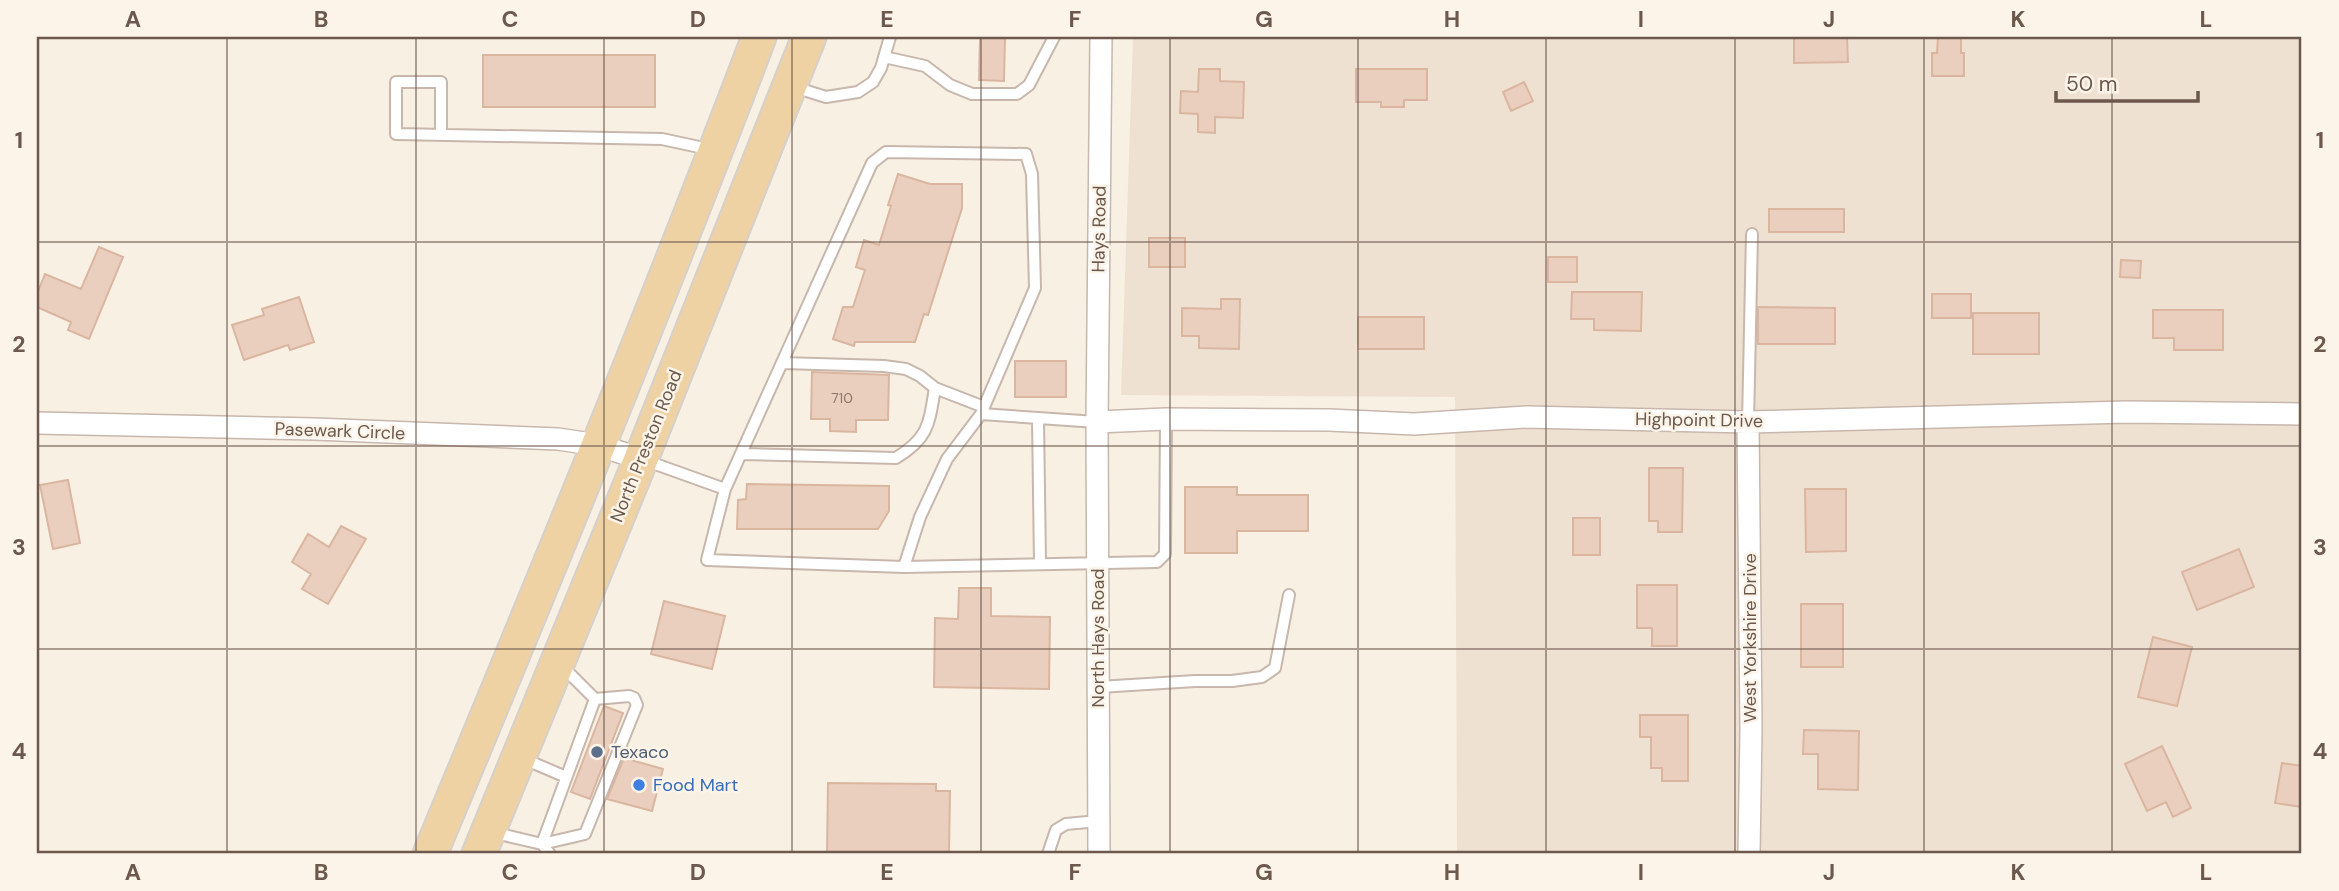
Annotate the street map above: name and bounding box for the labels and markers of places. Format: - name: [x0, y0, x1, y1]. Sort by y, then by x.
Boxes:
- place label: Texaco: [611, 740, 669, 764]
- marker: Texaco: [589, 744, 605, 760]
- place label: Food Mart: [653, 773, 738, 797]
- marker: Food Mart: [631, 777, 647, 793]

